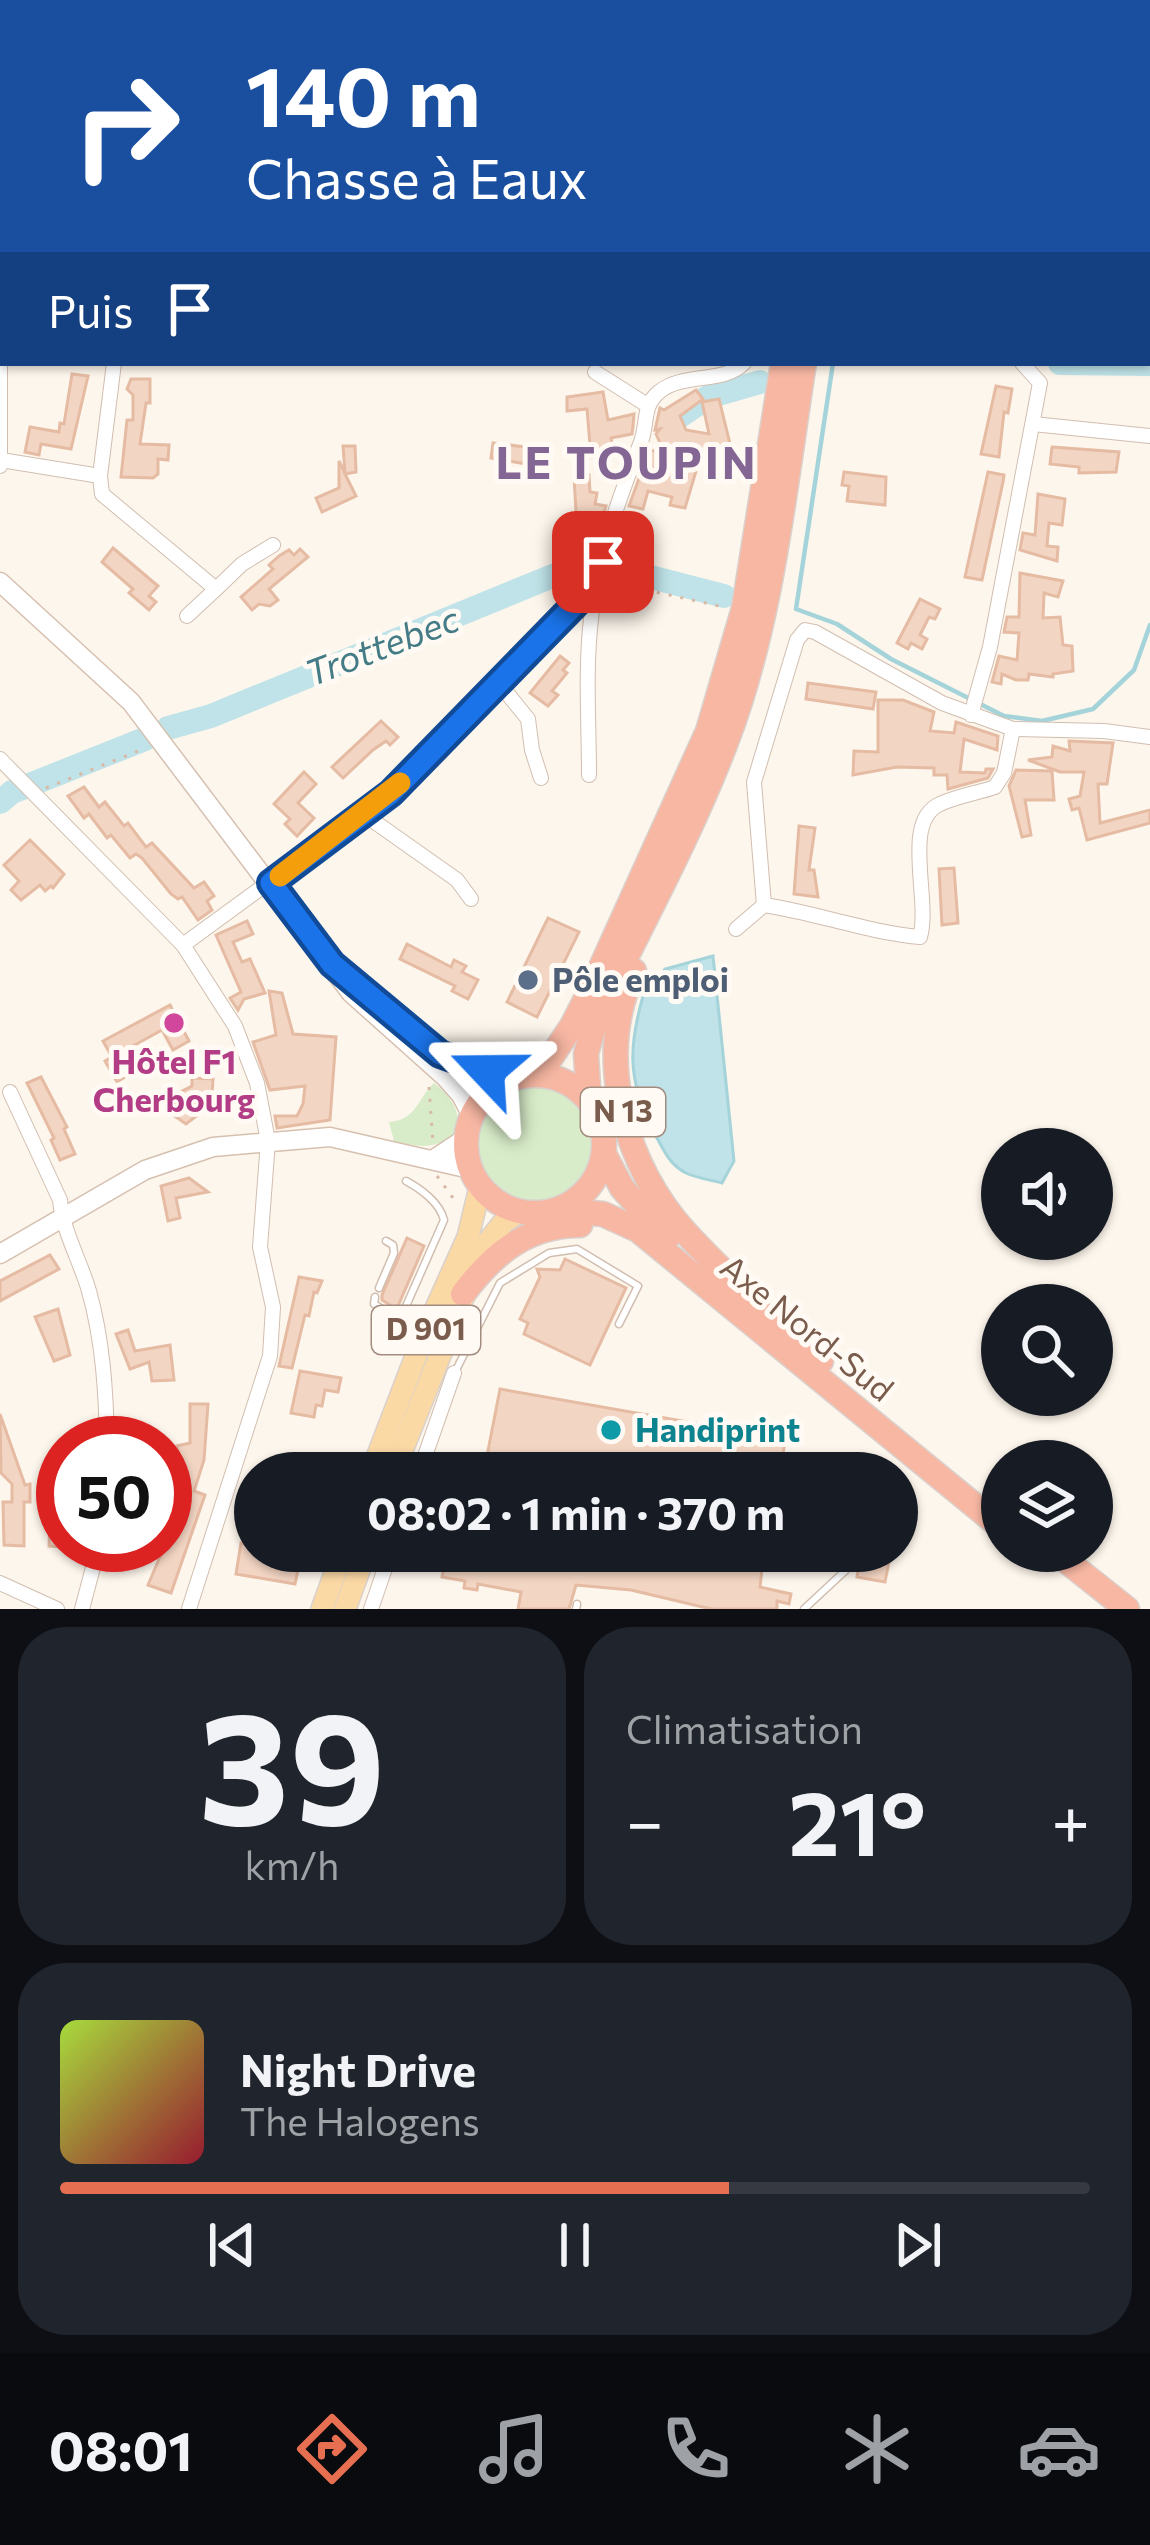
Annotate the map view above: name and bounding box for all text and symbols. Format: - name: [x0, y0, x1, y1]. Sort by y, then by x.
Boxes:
- text: 140 m: [246, 42, 481, 144]
- icon: right: [48, 48, 204, 204]
- text: Chasse à Eaux: [246, 144, 588, 210]
- icon: arrive: [157, 276, 223, 342]
- text: Puis: [48, 282, 133, 337]
- district label: LE TOUPIN: [495, 433, 759, 488]
- pin: [552, 511, 654, 613]
- icon: arrive: [570, 529, 636, 595]
- water label: Trottebec: [298, 595, 465, 694]
- place label: Pôle emploi: [552, 958, 729, 999]
- marker: Pôle emploi: [515, 967, 541, 993]
- position arrow: [424, 1008, 550, 1134]
- marker: Hôtel F1 Cherbourg: [161, 1010, 187, 1036]
- place label: Hôtel F1 Cherbourg: [93, 1040, 255, 1119]
- road number: N 13: [581, 1088, 665, 1136]
- map controls: [981, 1128, 1113, 1572]
- button: sound: [981, 1128, 1113, 1260]
- street label: Axe Nord-Sud: [713, 1245, 903, 1409]
- button: search: [981, 1284, 1113, 1416]
- road number: D 901: [372, 1306, 480, 1354]
- place label: Handiprint: [635, 1408, 800, 1449]
- speed limit sign: 50: [36, 1416, 192, 1572]
- marker: Handiprint: [598, 1417, 624, 1443]
- button: layers: [981, 1440, 1113, 1572]
- text: 08:02 · 1 min · 370 m: [367, 1484, 785, 1539]
- text: 39: [198, 1666, 386, 1857]
- text: Climatisation: [626, 1704, 863, 1752]
- text: 21°: [788, 1764, 926, 1875]
- text: −: [626, 1779, 664, 1860]
- text: +: [1051, 1779, 1090, 1860]
- text: km/h: [245, 1840, 339, 1888]
- text: Night Drive: [240, 2041, 476, 2096]
- text: The Halogens: [240, 2096, 480, 2144]
- icon: previous: [199, 2212, 265, 2278]
- icon: pause: [542, 2212, 608, 2278]
- icon: next: [885, 2212, 951, 2278]
- icon: directions: [290, 2407, 374, 2491]
- icon: music: [472, 2407, 556, 2491]
- icon: phone: [654, 2407, 738, 2491]
- icon: climate: [835, 2407, 919, 2491]
- icon: car: [1017, 2407, 1101, 2491]
- text: 08:01: [49, 2416, 193, 2482]

